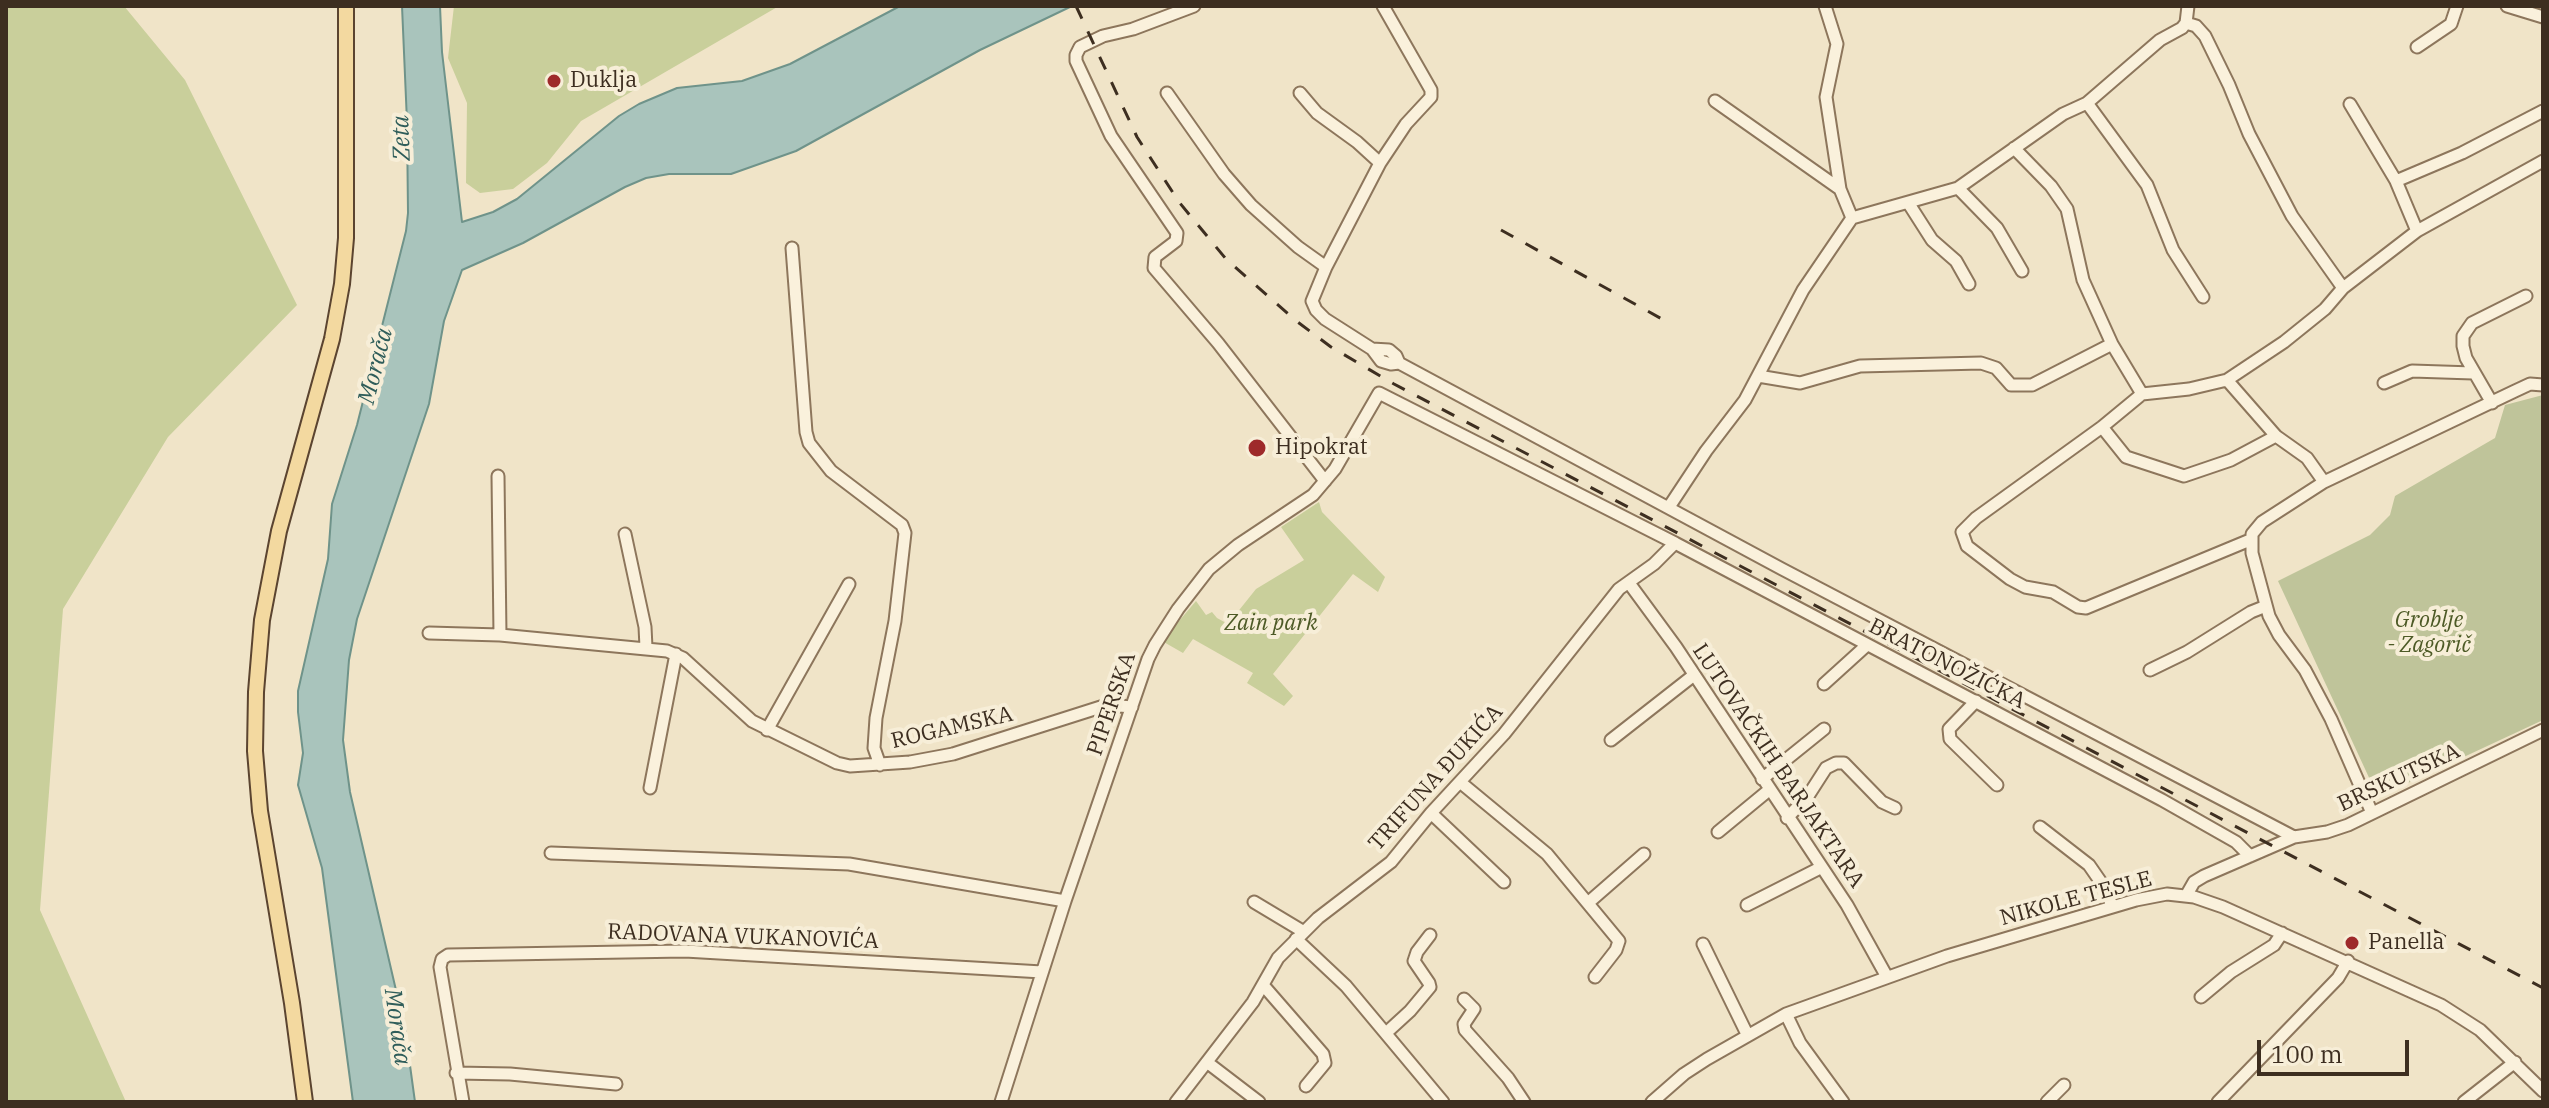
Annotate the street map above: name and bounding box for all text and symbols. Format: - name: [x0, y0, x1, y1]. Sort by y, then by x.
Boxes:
- place label: Duklja: [570, 68, 637, 94]
- marker: Duklja: [545, 72, 563, 90]
- water label: Zeta: [387, 115, 417, 161]
- water label: Morača: [353, 325, 399, 407]
- place label: Hipokrat: [1275, 435, 1368, 461]
- marker: Hipokrat: [1246, 437, 1268, 459]
- park label: Groblje - Zagorič: [2387, 608, 2471, 660]
- park label: Zain park: [1224, 611, 1318, 637]
- street label: BRATONOŽIĆKA: [1864, 613, 2030, 715]
- street label: LUTOVAČKIH BARJAKTARA: [1686, 639, 1870, 893]
- street label: PIPERSKA: [1082, 649, 1142, 759]
- street label: TRIFUNA ĐUKIĆA: [1363, 699, 1509, 857]
- street label: ROGAMSKA: [889, 701, 1015, 755]
- street label: BRSKUTSKA: [2334, 738, 2464, 818]
- street label: NIKOLE TESLE: [1997, 866, 2155, 932]
- street label: RADOVANA VUKANOVIĆA: [607, 919, 879, 955]
- place label: Panella: [2368, 930, 2444, 956]
- marker: Panella: [2343, 934, 2361, 952]
- water label: Morača: [377, 987, 417, 1067]
- scale bar: [2261, 1024, 2413, 1074]
- text: 100 m: [2271, 1038, 2343, 1070]

